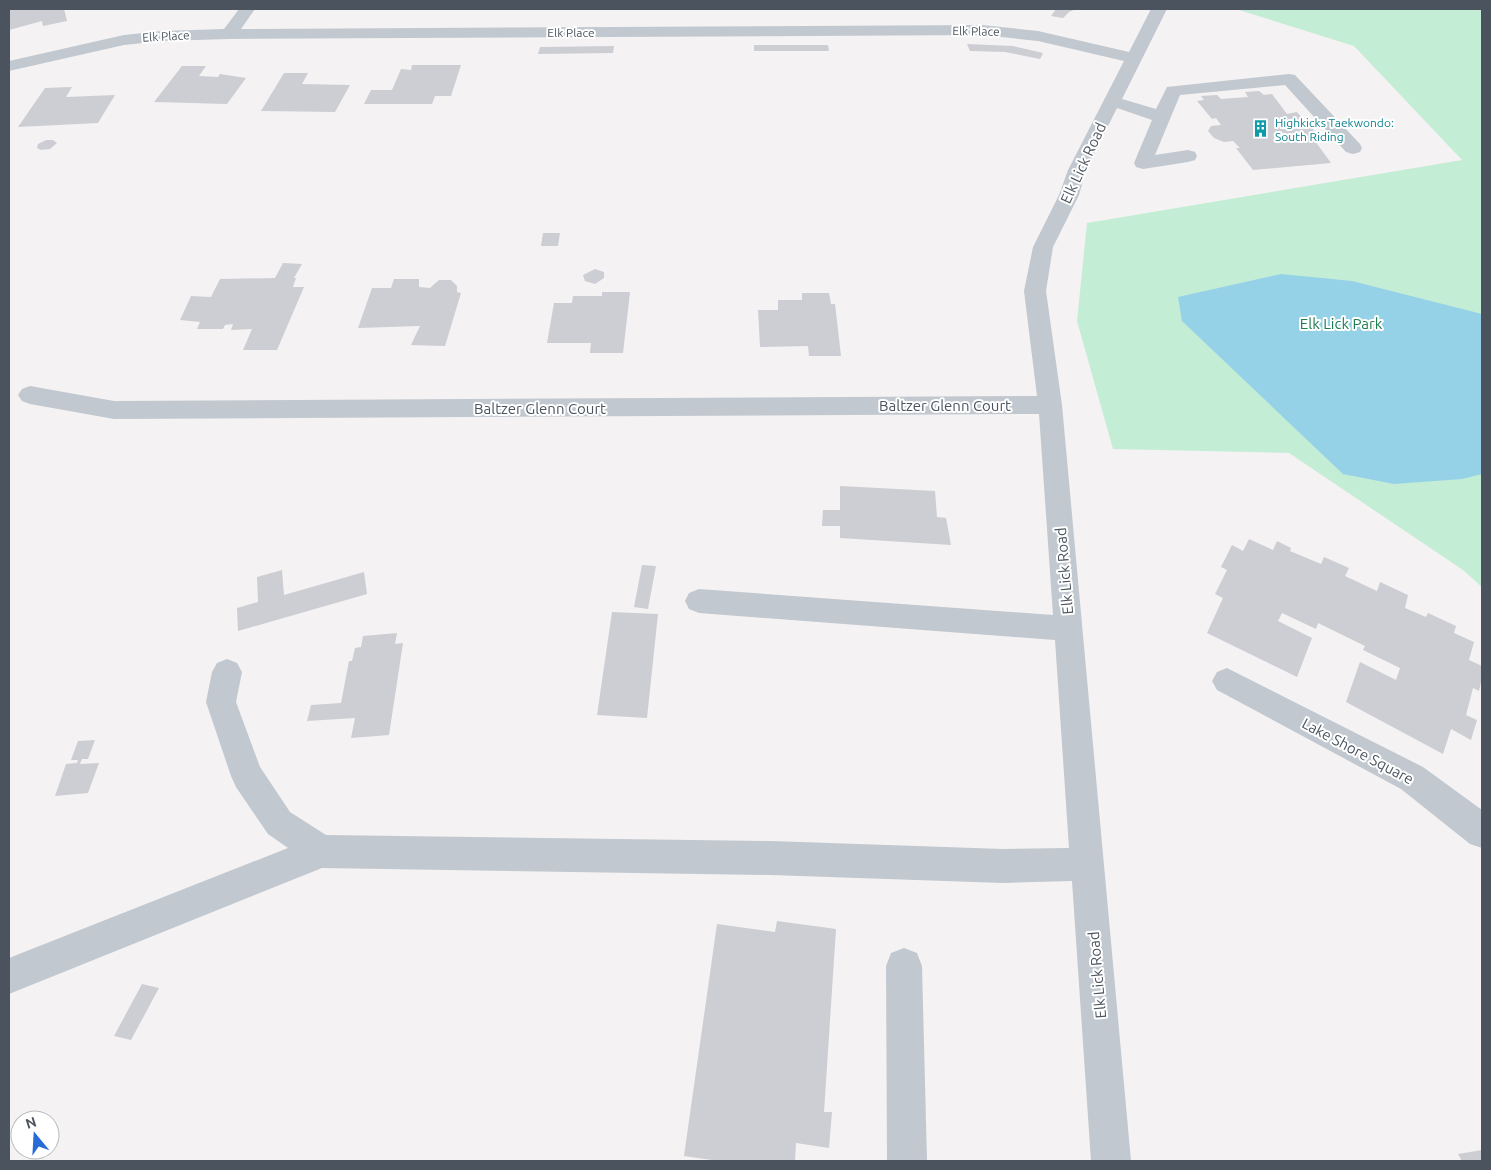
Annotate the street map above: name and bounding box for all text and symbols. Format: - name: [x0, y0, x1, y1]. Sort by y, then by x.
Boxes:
- street label: Elk Place: [952, 24, 1000, 38]
- street label: Elk Place: [547, 26, 595, 39]
- street label: Elk Place: [142, 28, 190, 44]
- place label: Highkicks Taekwondo: South Riding: [1275, 116, 1394, 143]
- building icon: Highkicks Taekwondo: South Riding: [1251, 119, 1271, 139]
- street label: Elk Lick Road: [1057, 120, 1109, 206]
- park label: Elk Lick Park: [1300, 315, 1383, 332]
- street label: Baltzer Glenn Court: [879, 397, 1011, 414]
- street label: Baltzer Glenn Court: [474, 400, 606, 417]
- street label: Elk Lick Road: [1052, 527, 1076, 615]
- street label: Lake Shore Square: [1299, 714, 1417, 788]
- street label: Elk Lick Road: [1085, 931, 1109, 1019]
- north arrow: [10, 1110, 60, 1160]
- text: N: [24, 1113, 38, 1132]

